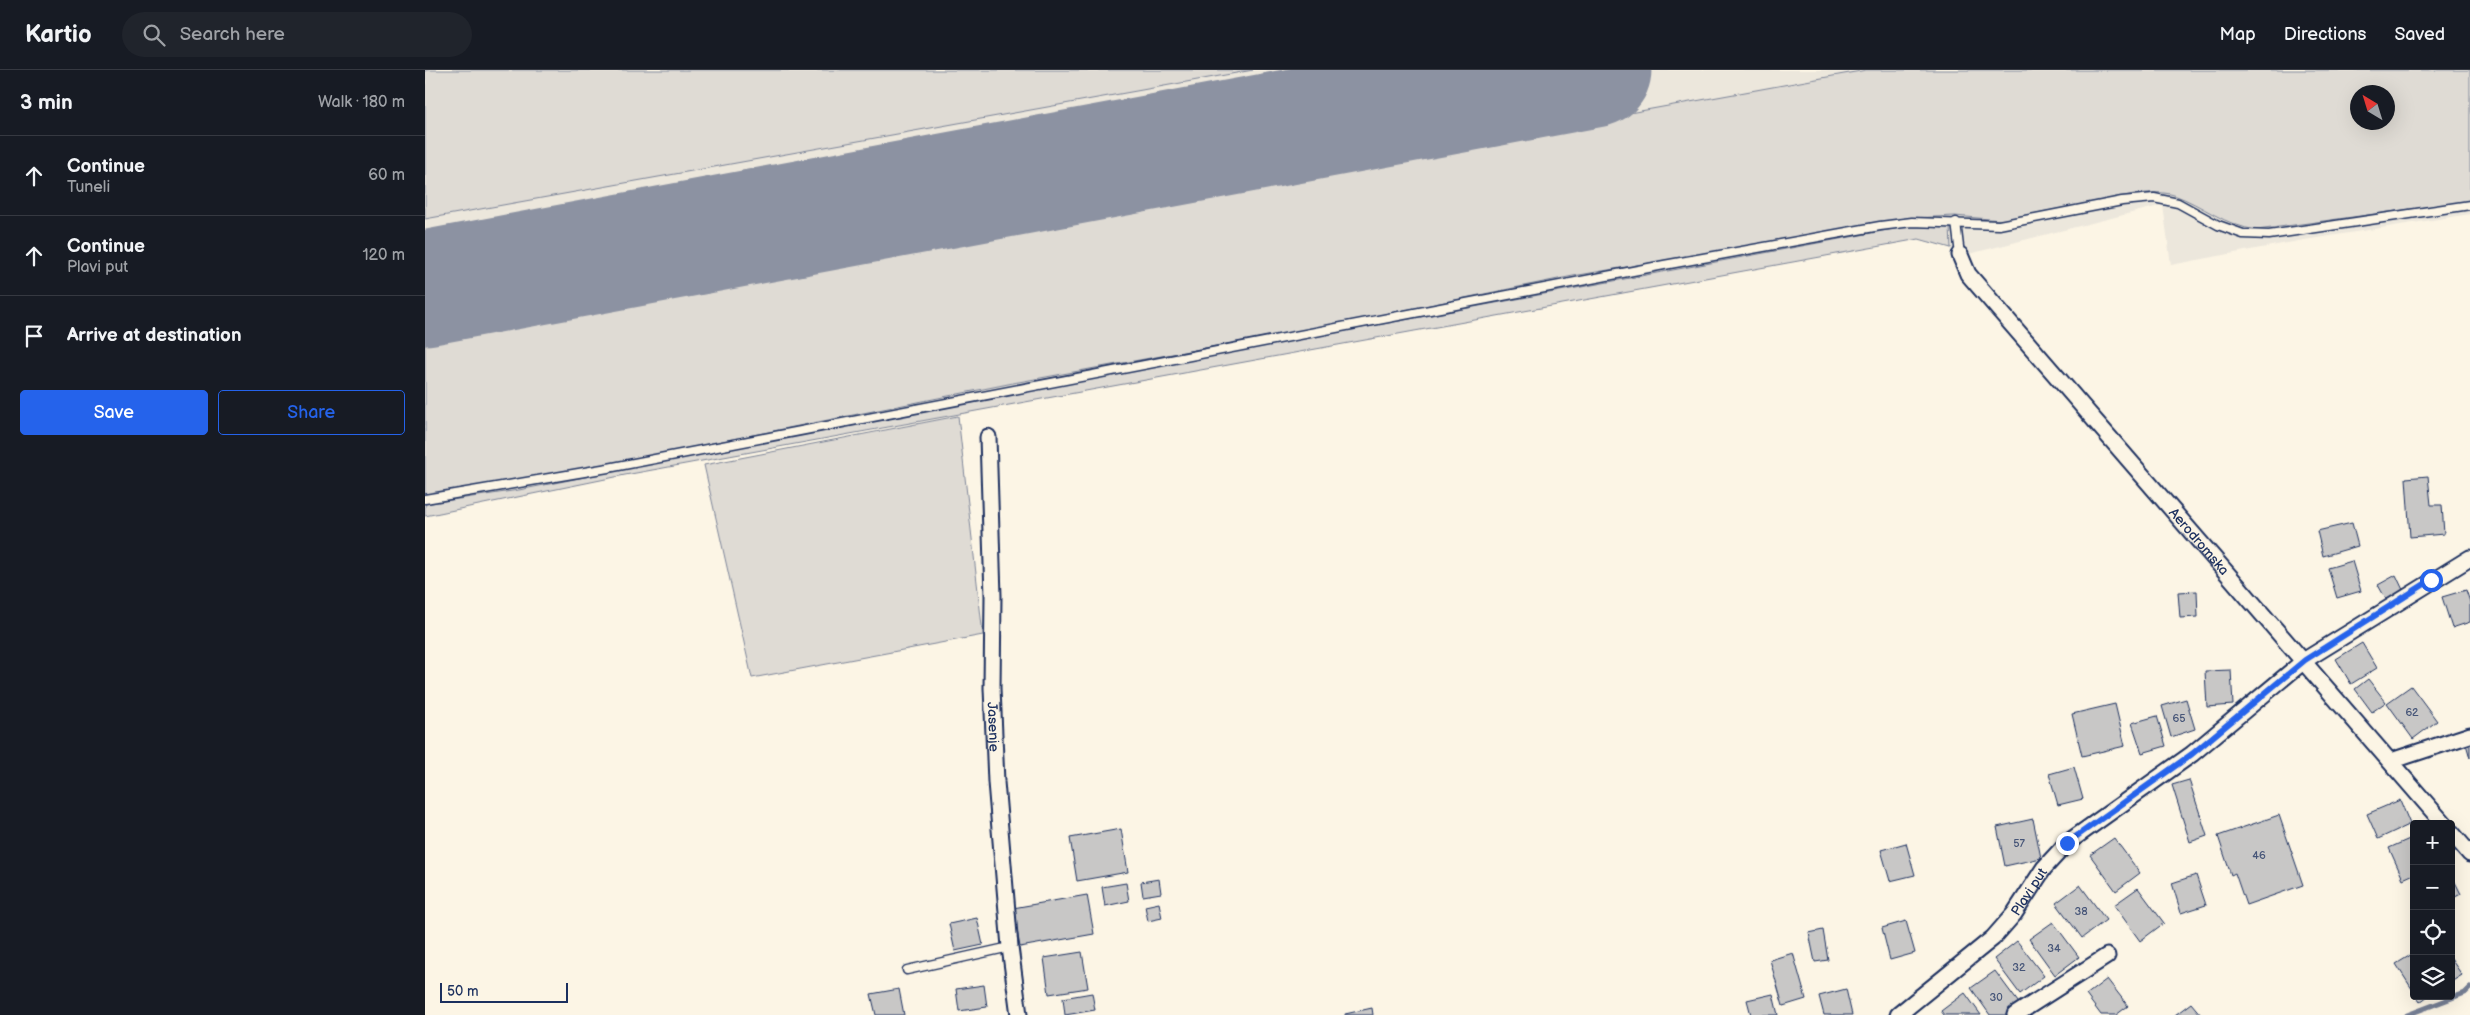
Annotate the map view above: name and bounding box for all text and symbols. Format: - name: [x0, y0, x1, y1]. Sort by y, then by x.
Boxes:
- search box: [122, 12, 472, 57]
- text: Kartio: [25, 20, 92, 49]
- icon: search: [140, 21, 168, 49]
- text: Search here: [180, 23, 285, 46]
- text: Map: [2220, 24, 2256, 45]
- text: Directions: [2284, 24, 2366, 45]
- text: Saved: [2394, 24, 2445, 45]
- north arrow: [2350, 85, 2395, 130]
- text: 3 min: [20, 90, 73, 115]
- text: Walk · 180 m: [318, 93, 405, 112]
- text: Continue: [67, 155, 145, 178]
- icon: ahead: [20, 162, 48, 190]
- text: 60 m: [368, 166, 405, 185]
- text: Tuneli: [67, 178, 110, 197]
- text: Continue: [67, 235, 145, 258]
- icon: ahead: [20, 242, 48, 270]
- text: 120 m: [362, 246, 405, 265]
- text: Plavi put: [67, 258, 128, 277]
- icon: arrive: [20, 322, 48, 350]
- text: Arrive at destination: [67, 324, 242, 347]
- button: Save: [20, 390, 208, 435]
- button: Share: [218, 390, 405, 435]
- street label: Aerodromska: [2166, 504, 2233, 578]
- route start: [2420, 569, 2443, 592]
- street label: Jasenje: [984, 702, 1003, 752]
- house number: 62: [2405, 706, 2419, 719]
- house number: 65: [2172, 712, 2186, 725]
- map controls: [2410, 820, 2455, 1000]
- button: +: [2410, 820, 2455, 865]
- route end: [2056, 832, 2079, 855]
- house number: 57: [2013, 837, 2025, 850]
- house number: 46: [2252, 849, 2266, 862]
- street label: Plavi put: [2007, 864, 2051, 919]
- button: −: [2410, 865, 2455, 910]
- house number: 38: [2074, 905, 2088, 918]
- button: locate: [2410, 910, 2455, 955]
- house number: 34: [2047, 942, 2061, 955]
- button: layers: [2410, 955, 2455, 1000]
- house number: 32: [2012, 961, 2026, 974]
- scale bar: [440, 980, 567, 1003]
- text: 50 m: [447, 983, 479, 1000]
- house number: 30: [1989, 991, 2003, 1004]

